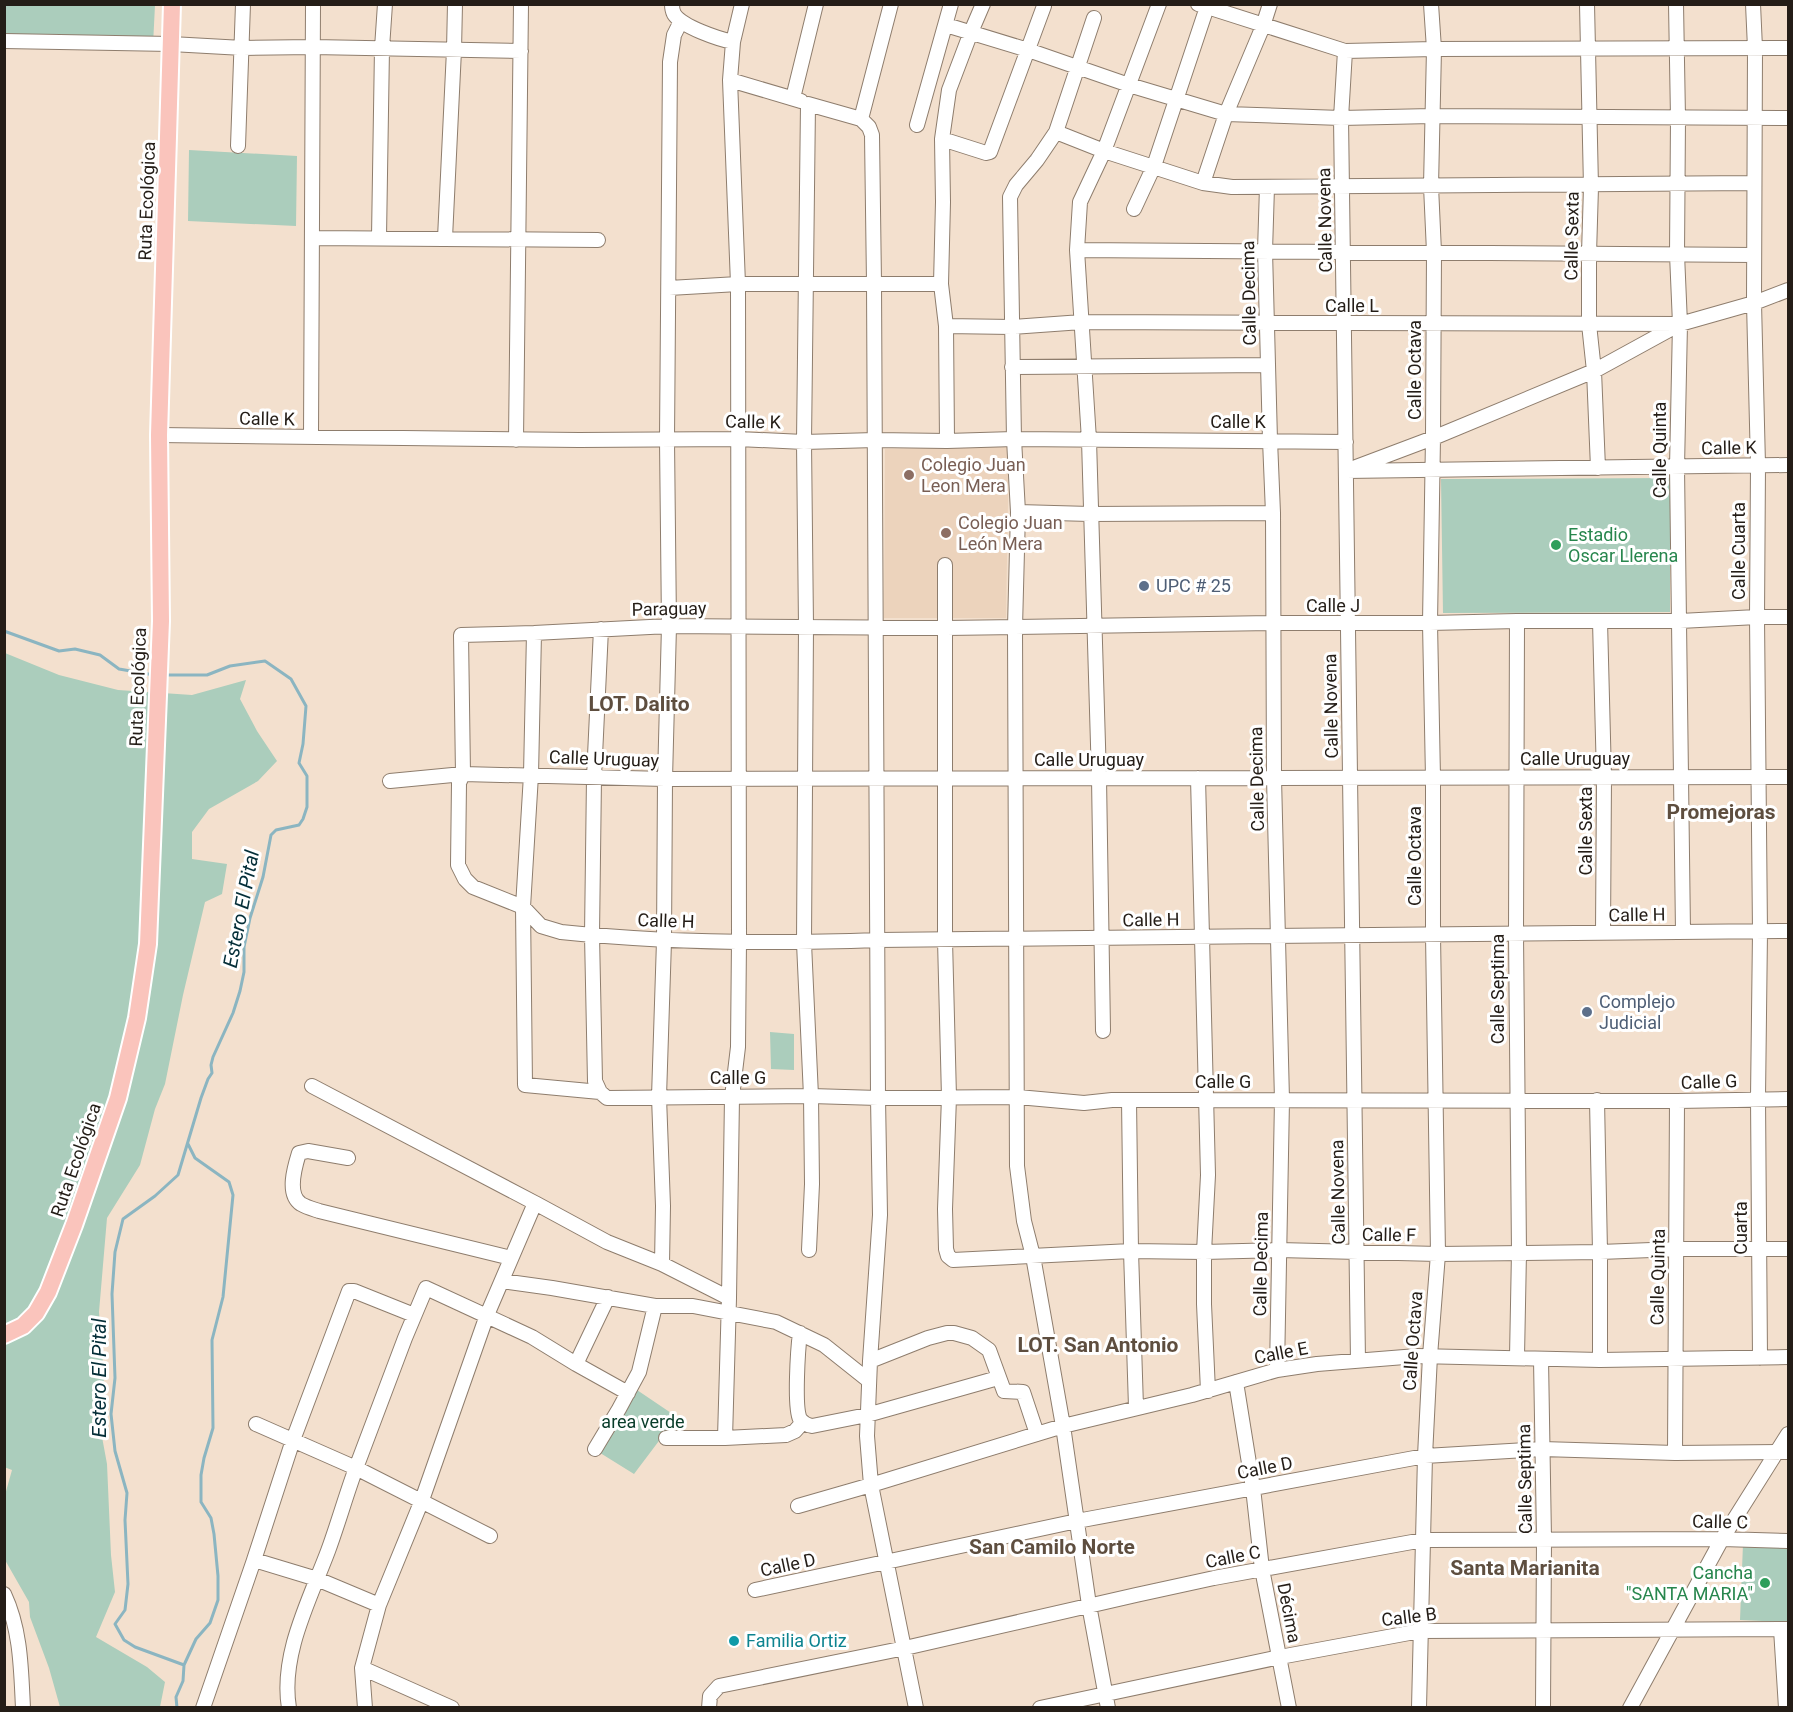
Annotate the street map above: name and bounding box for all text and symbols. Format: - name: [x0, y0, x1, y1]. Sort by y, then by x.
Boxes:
- street label: Ruta Ecológica: [134, 141, 159, 261]
- street label: Calle Novena: [1313, 167, 1336, 273]
- street label: Calle Sexta: [1560, 191, 1583, 281]
- street label: Calle Decima: [1237, 240, 1260, 346]
- street label: Calle L: [1325, 295, 1379, 316]
- street label: Calle Octava: [1404, 320, 1425, 420]
- street label: Calle Quinta: [1649, 402, 1670, 498]
- street label: Calle K: [239, 408, 296, 429]
- street label: Calle K: [725, 411, 782, 432]
- street label: Calle K: [1210, 411, 1266, 432]
- street label: Calle K: [1701, 437, 1758, 458]
- place label: Colegio Juan Leon Mera: [921, 454, 1026, 496]
- marker: Colegio Juan Leon Mera: [902, 468, 916, 482]
- street label: Calle Cuarta: [1728, 502, 1749, 600]
- place label: Colegio Juan León Mera: [958, 512, 1063, 554]
- place label: Estadio Oscar Llerena: [1568, 524, 1678, 566]
- marker: Colegio Juan León Mera: [939, 526, 953, 540]
- marker: Estadio Oscar Llerena: [1549, 538, 1563, 552]
- place label: UPC # 25: [1156, 575, 1231, 596]
- marker: UPC # 25: [1137, 579, 1151, 593]
- street label: Calle J: [1306, 595, 1360, 616]
- street label: Paraguay: [631, 597, 707, 620]
- street label: Ruta Ecológica: [125, 627, 150, 747]
- street label: Calle Novena: [1319, 653, 1342, 759]
- district label: LOT. Dalito: [589, 692, 690, 716]
- street label: Calle Decima: [1245, 726, 1268, 832]
- street label: Calle Uruguay: [549, 746, 660, 771]
- street label: Calle Uruguay: [1520, 748, 1631, 769]
- street label: Calle Uruguay: [1034, 749, 1145, 770]
- street label: Calle Sexta: [1575, 786, 1596, 876]
- district label: Promejoras: [1667, 800, 1776, 824]
- street label: Calle Octava: [1404, 806, 1425, 906]
- water label: Estero El Pital: [218, 848, 264, 970]
- street label: Calle H: [1608, 904, 1666, 925]
- street label: Calle H: [637, 909, 695, 932]
- street label: Calle H: [1122, 909, 1180, 930]
- street label: Calle Septima: [1487, 934, 1508, 1044]
- place label: Complejo Judicial: [1599, 991, 1675, 1033]
- marker: Complejo Judicial: [1580, 1005, 1594, 1019]
- street label: Calle G: [710, 1067, 766, 1088]
- street label: Calle G: [1680, 1070, 1738, 1093]
- street label: Calle G: [1195, 1071, 1251, 1092]
- street label: Ruta Ecológica: [46, 1100, 105, 1220]
- street label: Calle Novena: [1326, 1139, 1349, 1245]
- street label: Cuarta: [1730, 1201, 1751, 1255]
- street label: Calle Decima: [1249, 1211, 1272, 1317]
- street label: Calle F: [1362, 1224, 1416, 1245]
- street label: Calle Quinta: [1646, 1229, 1669, 1325]
- street label: Calle Octava: [1399, 1290, 1426, 1392]
- water label: Estero El Pital: [87, 1318, 111, 1438]
- district label: LOT. San Antonio: [1018, 1333, 1179, 1357]
- street label: Calle E: [1252, 1337, 1310, 1368]
- park label: area verde: [601, 1411, 685, 1432]
- street label: Calle Septima: [1513, 1424, 1536, 1534]
- street label: Calle D: [1235, 1452, 1294, 1483]
- street label: Calle C: [1692, 1511, 1748, 1532]
- district label: San Camilo Norte: [969, 1535, 1135, 1559]
- street label: Calle C: [1203, 1541, 1262, 1572]
- street label: Calle D: [758, 1548, 818, 1581]
- district label: Santa Marianita: [1450, 1556, 1600, 1580]
- place label: Cancha "SANTA MARIA": [1626, 1562, 1753, 1604]
- marker: Cancha "SANTA MARIA": [1758, 1576, 1772, 1590]
- street label: Décima: [1273, 1581, 1306, 1645]
- street label: Calle B: [1380, 1603, 1438, 1630]
- place label: Familia Ortiz: [746, 1630, 847, 1651]
- marker: Familia Ortiz: [727, 1634, 741, 1648]

